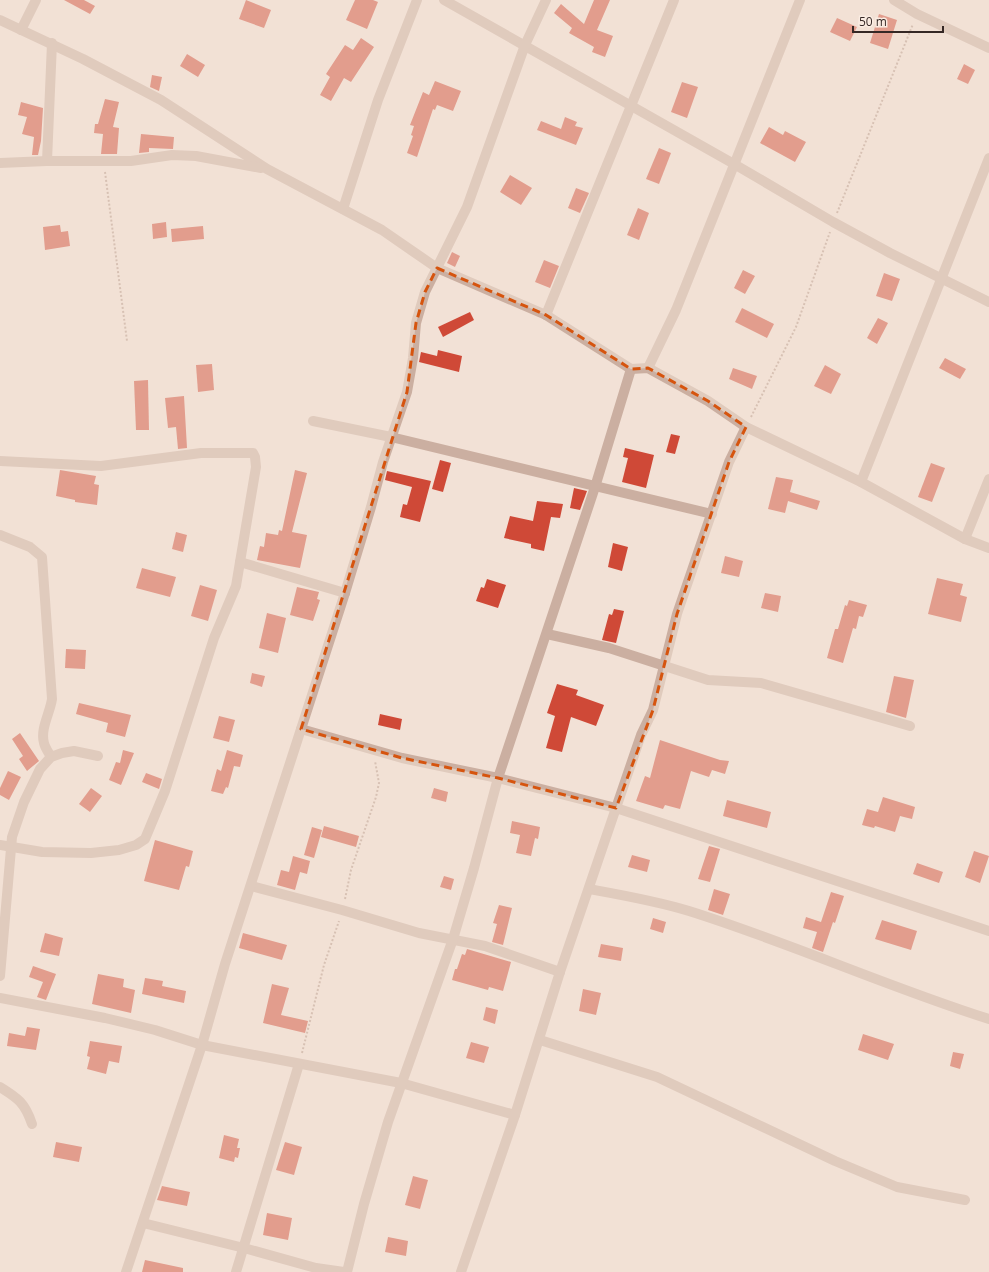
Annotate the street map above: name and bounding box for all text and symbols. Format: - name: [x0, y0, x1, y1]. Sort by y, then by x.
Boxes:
- scale bar: [853, 8, 943, 34]
- text: 50 m: [859, 13, 887, 30]

